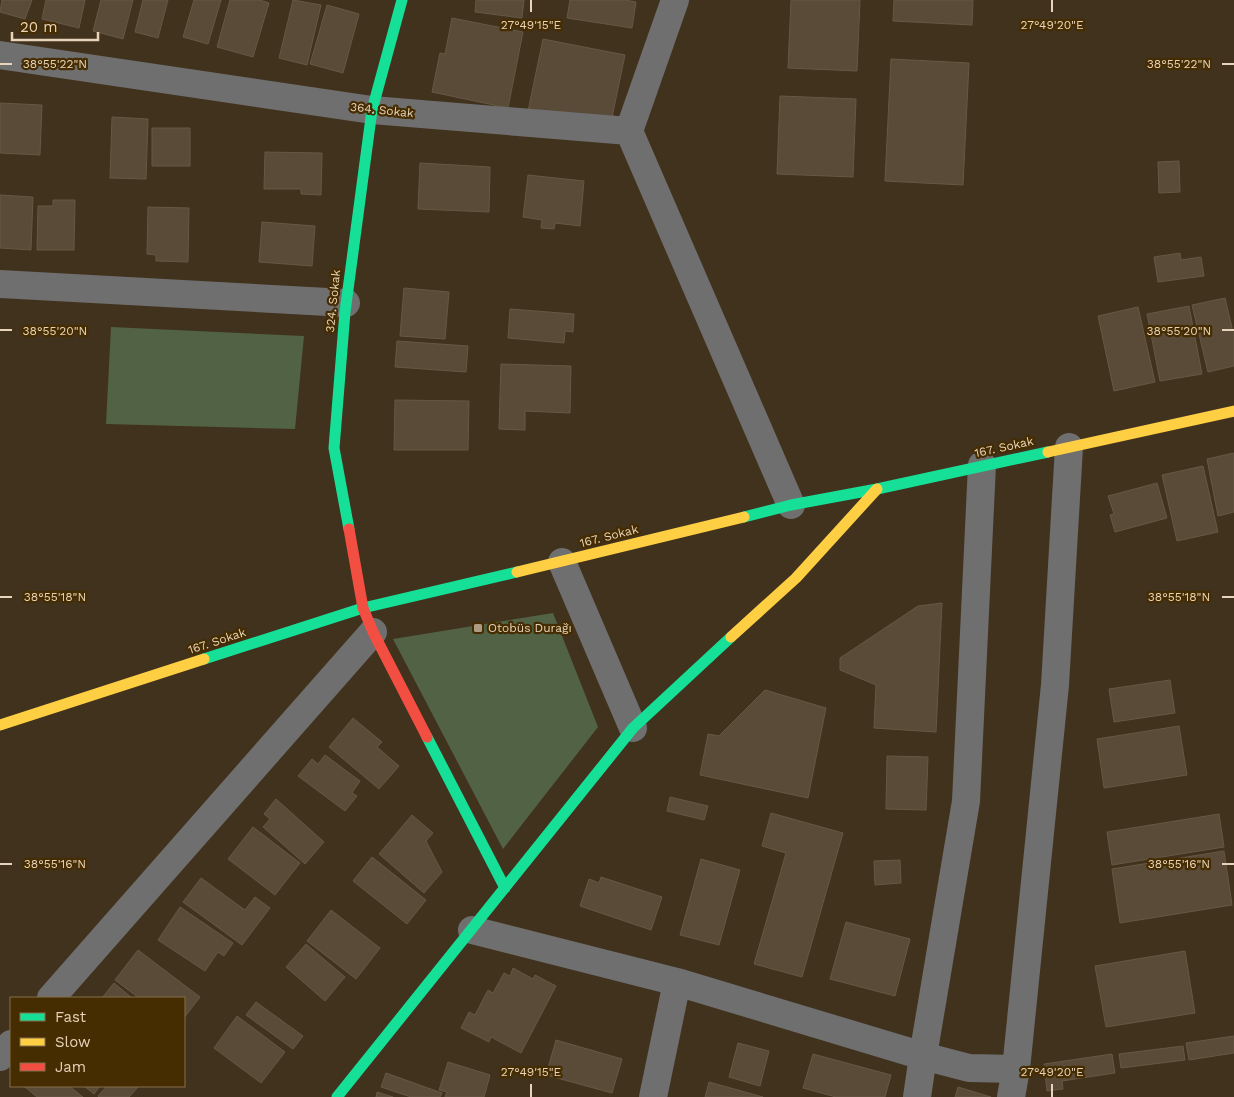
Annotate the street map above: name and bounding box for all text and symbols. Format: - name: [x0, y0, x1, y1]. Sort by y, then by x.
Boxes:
- scale bar: [12, 10, 99, 42]
- text: 20 m: [20, 18, 58, 36]
- text: 27°49'15"E: [501, 18, 562, 32]
- text: 27°49'20"E: [1020, 18, 1084, 32]
- text: 38°55'22"N: [23, 57, 87, 71]
- text: 38°55'22"N: [1147, 57, 1211, 71]
- street label: 364. Sokak: [349, 100, 415, 120]
- street label: 324. Sokak: [323, 269, 343, 333]
- text: 38°55'20"N: [23, 324, 87, 338]
- text: 38°55'20"N: [1147, 324, 1211, 338]
- street label: 167. Sokak: [973, 434, 1035, 460]
- street label: 167. Sokak: [578, 522, 640, 550]
- text: 38°55'18"N: [24, 590, 86, 604]
- text: 38°55'18"N: [1148, 590, 1210, 604]
- place label: Otobüs Durağı: [488, 621, 572, 635]
- marker: Otobüs Durağı: [472, 622, 484, 634]
- street label: 167. Sokak: [186, 625, 248, 657]
- text: 38°55'16"N: [24, 857, 86, 871]
- text: 38°55'16"N: [1148, 857, 1210, 871]
- legend: [10, 997, 185, 1087]
- text: Fast: [55, 1008, 87, 1026]
- text: Slow: [55, 1033, 91, 1051]
- text: Jam: [55, 1058, 86, 1076]
- text: 27°49'15"E: [501, 1065, 562, 1079]
- text: 27°49'20"E: [1020, 1065, 1084, 1079]

